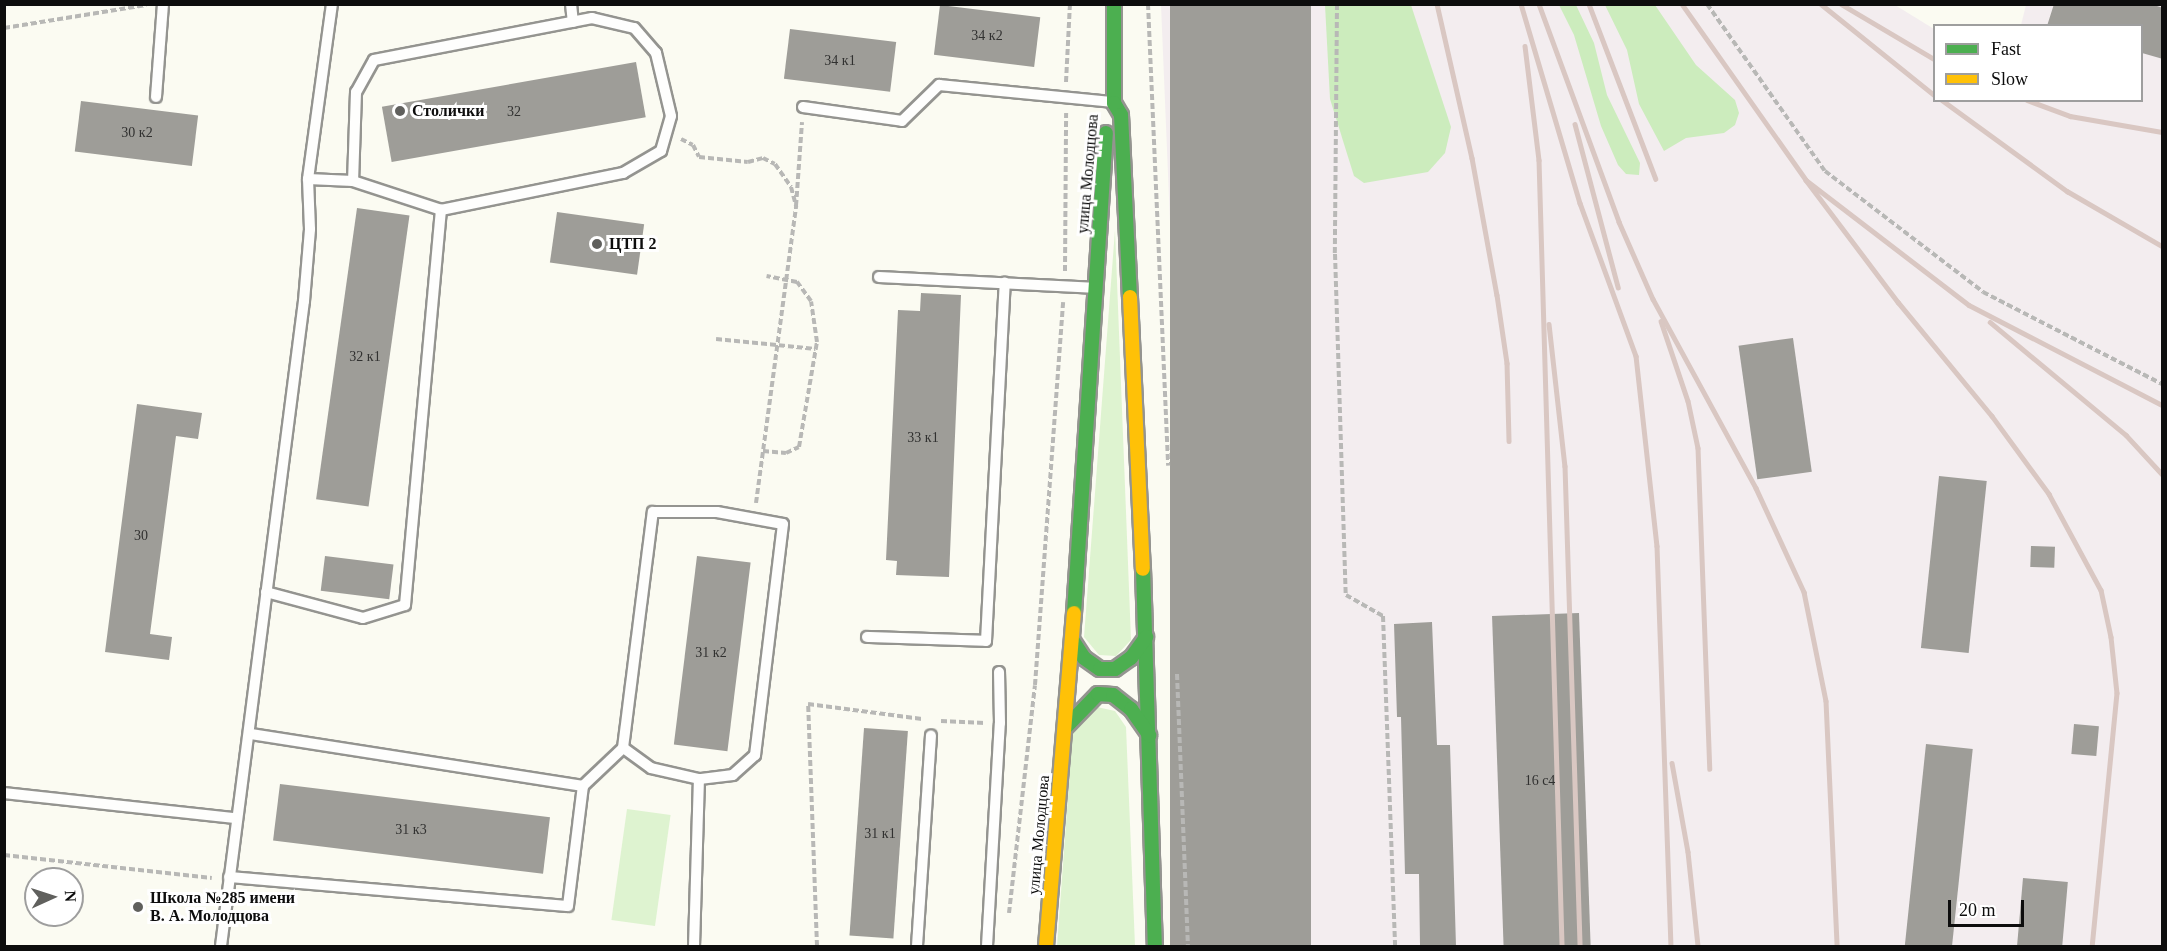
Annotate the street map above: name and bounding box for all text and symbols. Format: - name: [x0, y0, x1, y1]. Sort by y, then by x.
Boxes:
- legend: [1933, 24, 2143, 102]
- house number: 34 к2: [971, 28, 1003, 44]
- text: Fast: [1991, 39, 2021, 59]
- house number: 34 к1: [824, 53, 856, 69]
- text: Slow: [1991, 69, 2028, 89]
- place label: Столички: [412, 101, 484, 121]
- marker: Столички: [393, 104, 407, 118]
- house number: 32: [507, 104, 521, 120]
- street label: улица Молодцова: [1073, 113, 1103, 235]
- house number: 30 к2: [121, 125, 153, 141]
- place label: ЦТП 2: [609, 234, 657, 254]
- marker: ЦТП 2: [590, 237, 604, 251]
- house number: 32 к1: [349, 349, 381, 365]
- house number: 33 к1: [907, 430, 939, 446]
- house number: 30: [134, 528, 148, 544]
- house number: 31 к2: [695, 645, 727, 661]
- house number: 16 с4: [1525, 773, 1555, 789]
- street label: улица Молодцова: [1024, 774, 1054, 896]
- house number: 31 к3: [395, 822, 427, 838]
- house number: 31 к1: [864, 826, 896, 842]
- north arrow: [24, 867, 84, 927]
- place label: Школа №285 имени В. А. Молодцова: [150, 888, 295, 926]
- scale bar: [1951, 888, 2028, 926]
- text: N: [62, 890, 79, 902]
- marker: Школа №285 имени В. А. Молодцова: [131, 900, 145, 914]
- text: 20 m: [1959, 900, 1996, 920]

